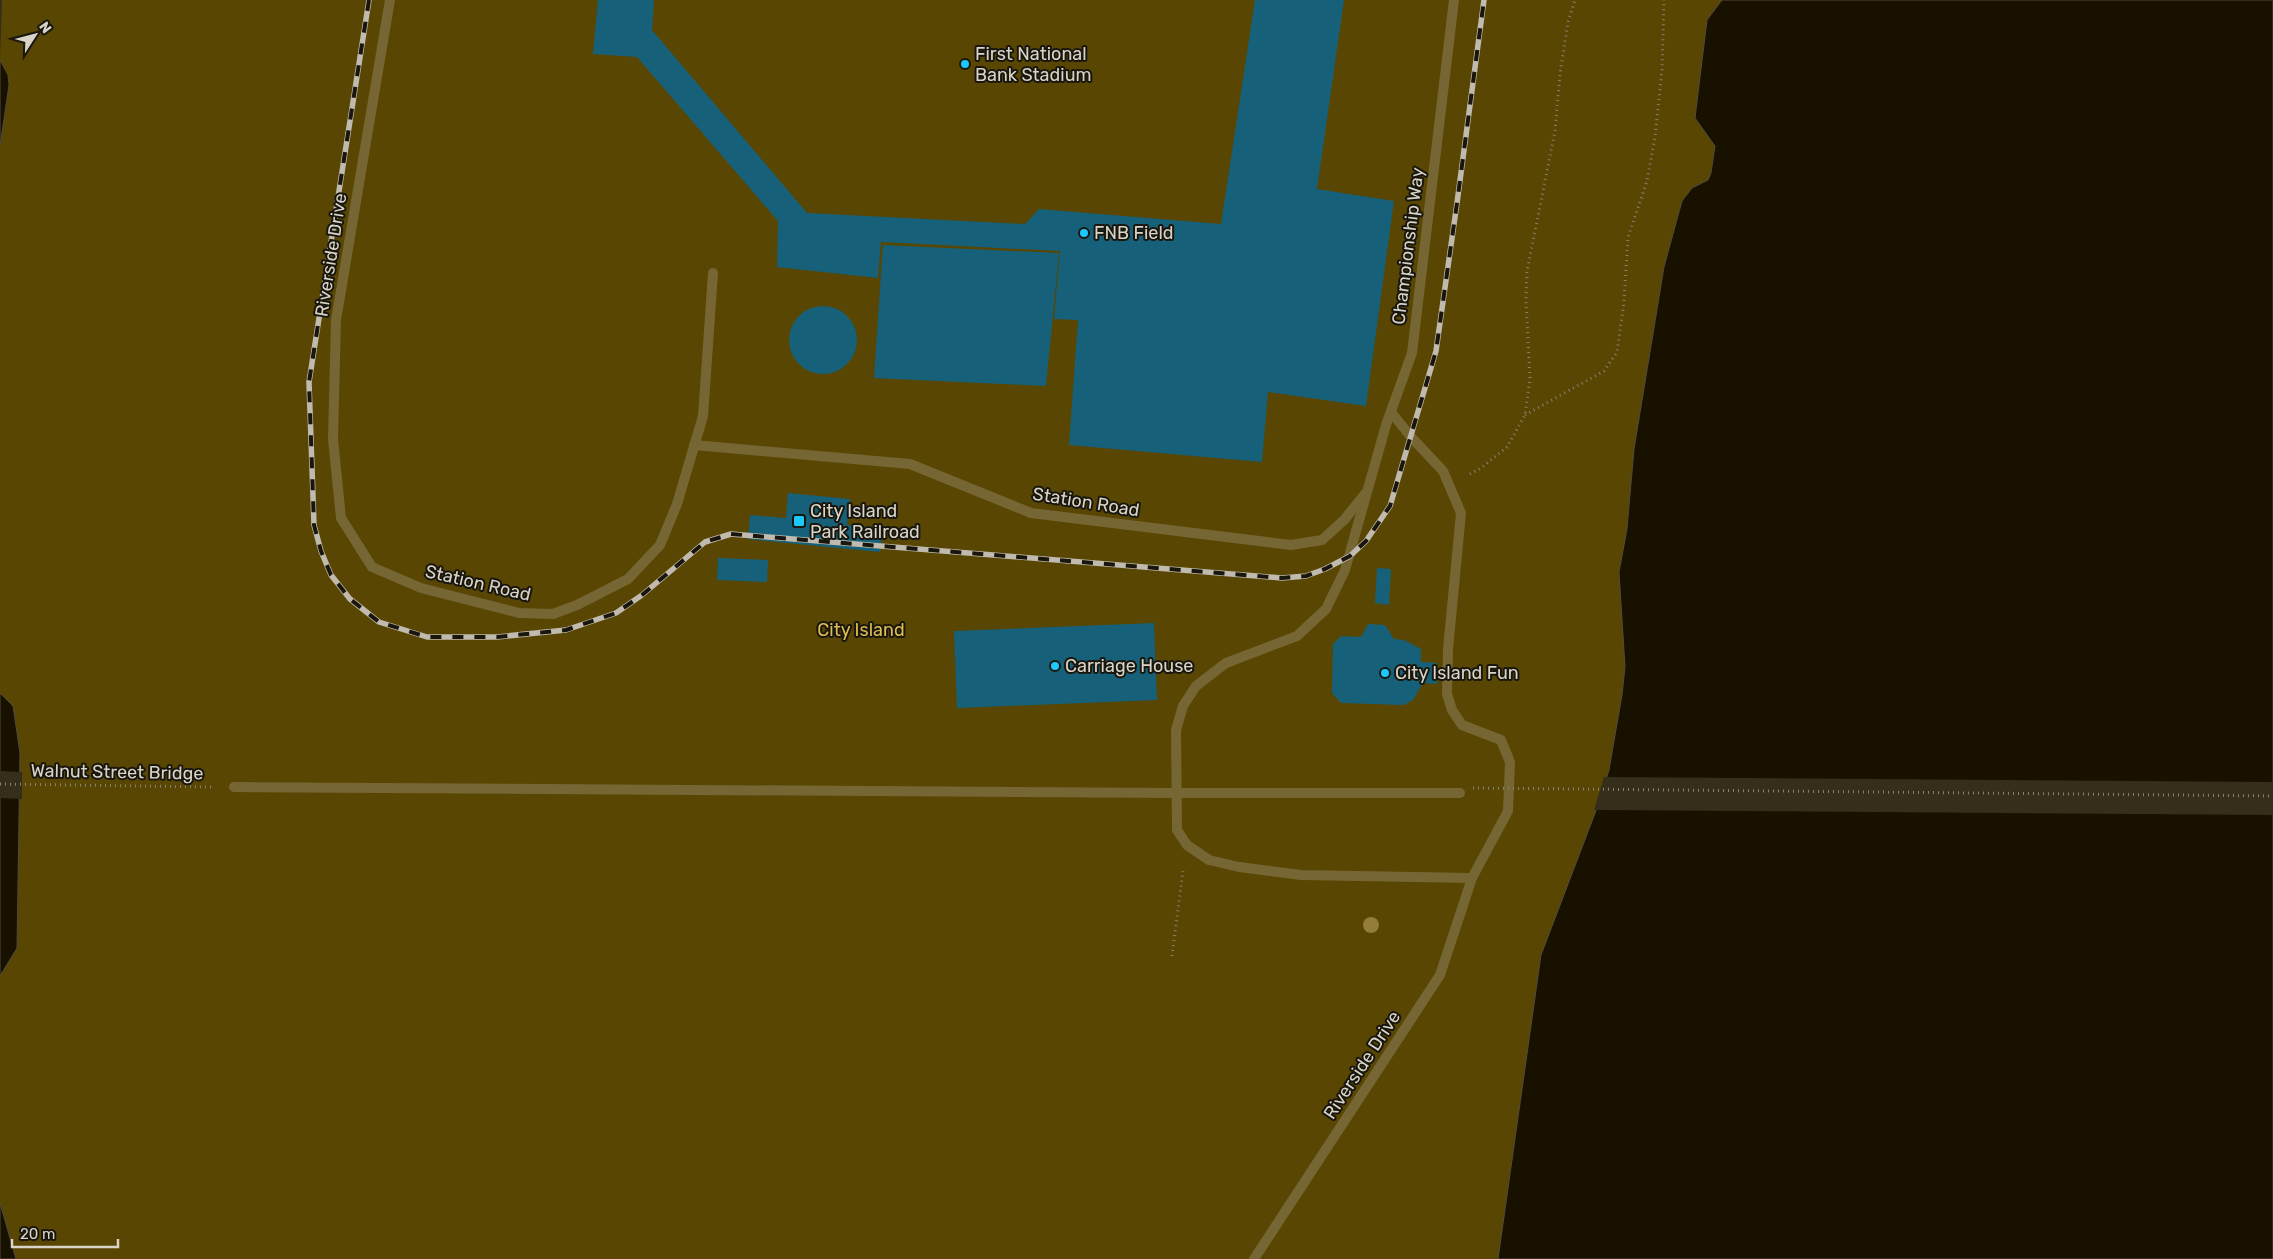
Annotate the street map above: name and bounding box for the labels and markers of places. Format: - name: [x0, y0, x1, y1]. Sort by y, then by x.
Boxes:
- place label: First National Bank Stadium: [975, 43, 1091, 86]
- marker: First National Bank Stadium: [959, 58, 971, 70]
- place label: FNB Field: [1094, 222, 1174, 244]
- marker: FNB Field: [1078, 227, 1090, 239]
- place label: City Island Park Railroad: [810, 500, 920, 543]
- marker: City Island Park Railroad: [792, 514, 806, 528]
- place label: Carriage House: [1065, 655, 1193, 677]
- marker: Carriage House: [1049, 660, 1061, 672]
- place label: City Island Fun: [1395, 662, 1519, 684]
- marker: City Island Fun: [1379, 667, 1391, 679]

